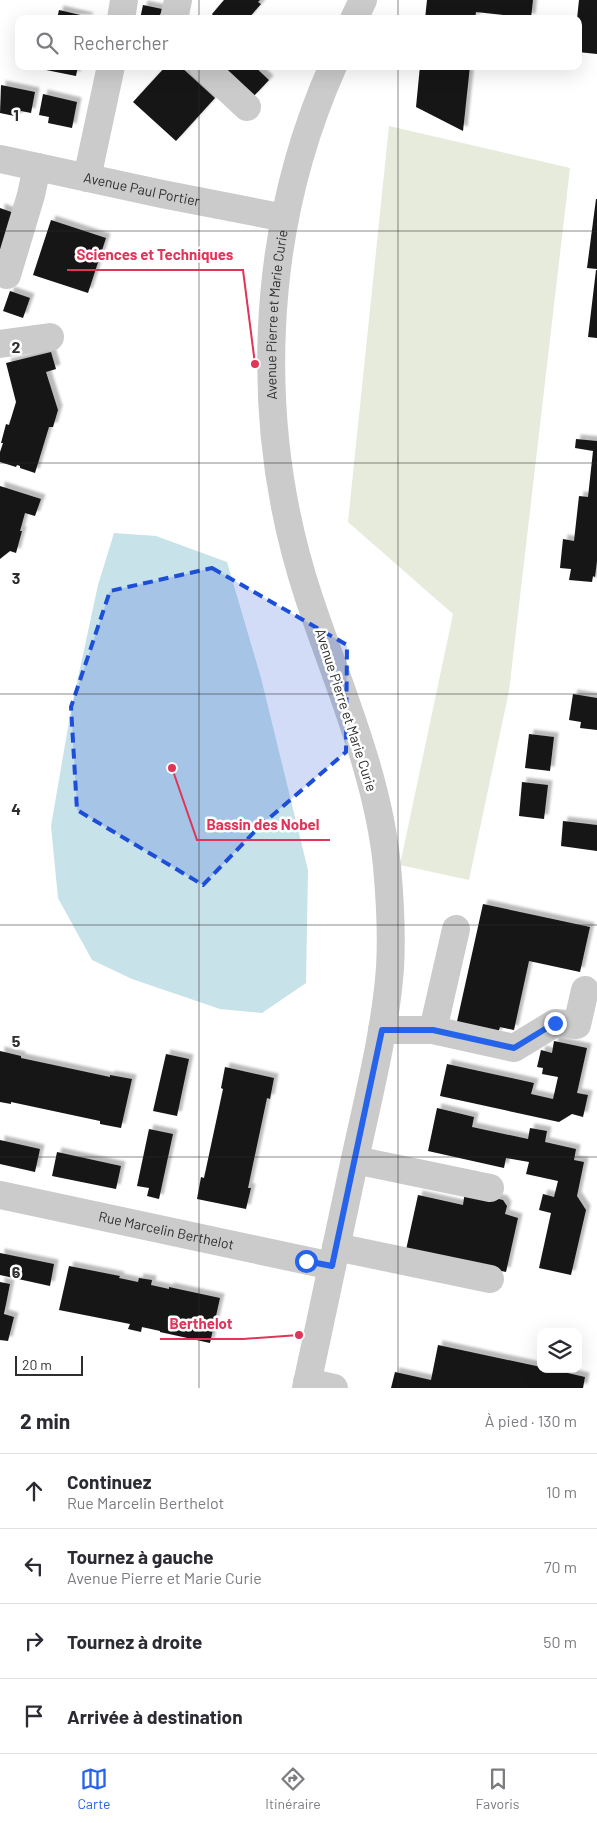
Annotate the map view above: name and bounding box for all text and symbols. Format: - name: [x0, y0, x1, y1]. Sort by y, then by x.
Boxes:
- search box: [15, 15, 582, 70]
- icon: search: [33, 29, 61, 57]
- text: Rechercher: [73, 31, 169, 54]
- text: 1: [13, 105, 19, 124]
- street label: Avenue Paul Portier: [82, 168, 202, 209]
- street label: Avenue Pierre et Marie Curie: [262, 228, 291, 400]
- callout: Sciences et Techniques: [67, 240, 243, 270]
- text: Sciences et Techniques: [77, 245, 234, 263]
- text: 2: [12, 337, 21, 356]
- text: 3: [12, 568, 20, 587]
- street label: Avenue Pierre et Marie Curie: [312, 626, 381, 794]
- text: 4: [11, 799, 21, 818]
- callout: Bassin des Nobel: [197, 810, 330, 840]
- text: Bassin des Nobel: [207, 815, 319, 833]
- route end: [544, 1012, 567, 1035]
- text: 5: [12, 1031, 21, 1050]
- street label: Rue Marcelin Berthelot: [97, 1207, 236, 1253]
- route start: [295, 1250, 318, 1273]
- text: 6: [12, 1262, 21, 1281]
- callout: Berthelot: [160, 1309, 243, 1339]
- text: Berthelot: [170, 1314, 233, 1332]
- map controls: [537, 1328, 582, 1373]
- button: layers: [537, 1328, 582, 1373]
- scale bar: [15, 1353, 82, 1376]
- text: 20 m: [22, 1356, 52, 1373]
- text: 2 min: [20, 1408, 70, 1433]
- text: À pied · 130 m: [485, 1411, 577, 1430]
- text: Continuez: [67, 1470, 151, 1493]
- icon: ahead: [20, 1477, 48, 1505]
- text: 10 m: [546, 1482, 577, 1501]
- text: Rue Marcelin Berthelot: [67, 1493, 224, 1512]
- text: Tournez à gauche: [67, 1545, 214, 1568]
- icon: left: [20, 1552, 48, 1580]
- text: 70 m: [544, 1557, 577, 1576]
- text: Avenue Pierre et Marie Curie: [67, 1568, 262, 1587]
- icon: right: [20, 1627, 48, 1655]
- text: Tournez à droite: [67, 1630, 203, 1653]
- text: 50 m: [543, 1632, 577, 1651]
- icon: arrive: [20, 1702, 48, 1730]
- text: Arrivée à destination: [67, 1705, 243, 1728]
- tab: Carte: [77, 1765, 111, 1812]
- tab: Itinéraire: [265, 1765, 321, 1812]
- tab: Favoris: [476, 1765, 520, 1812]

